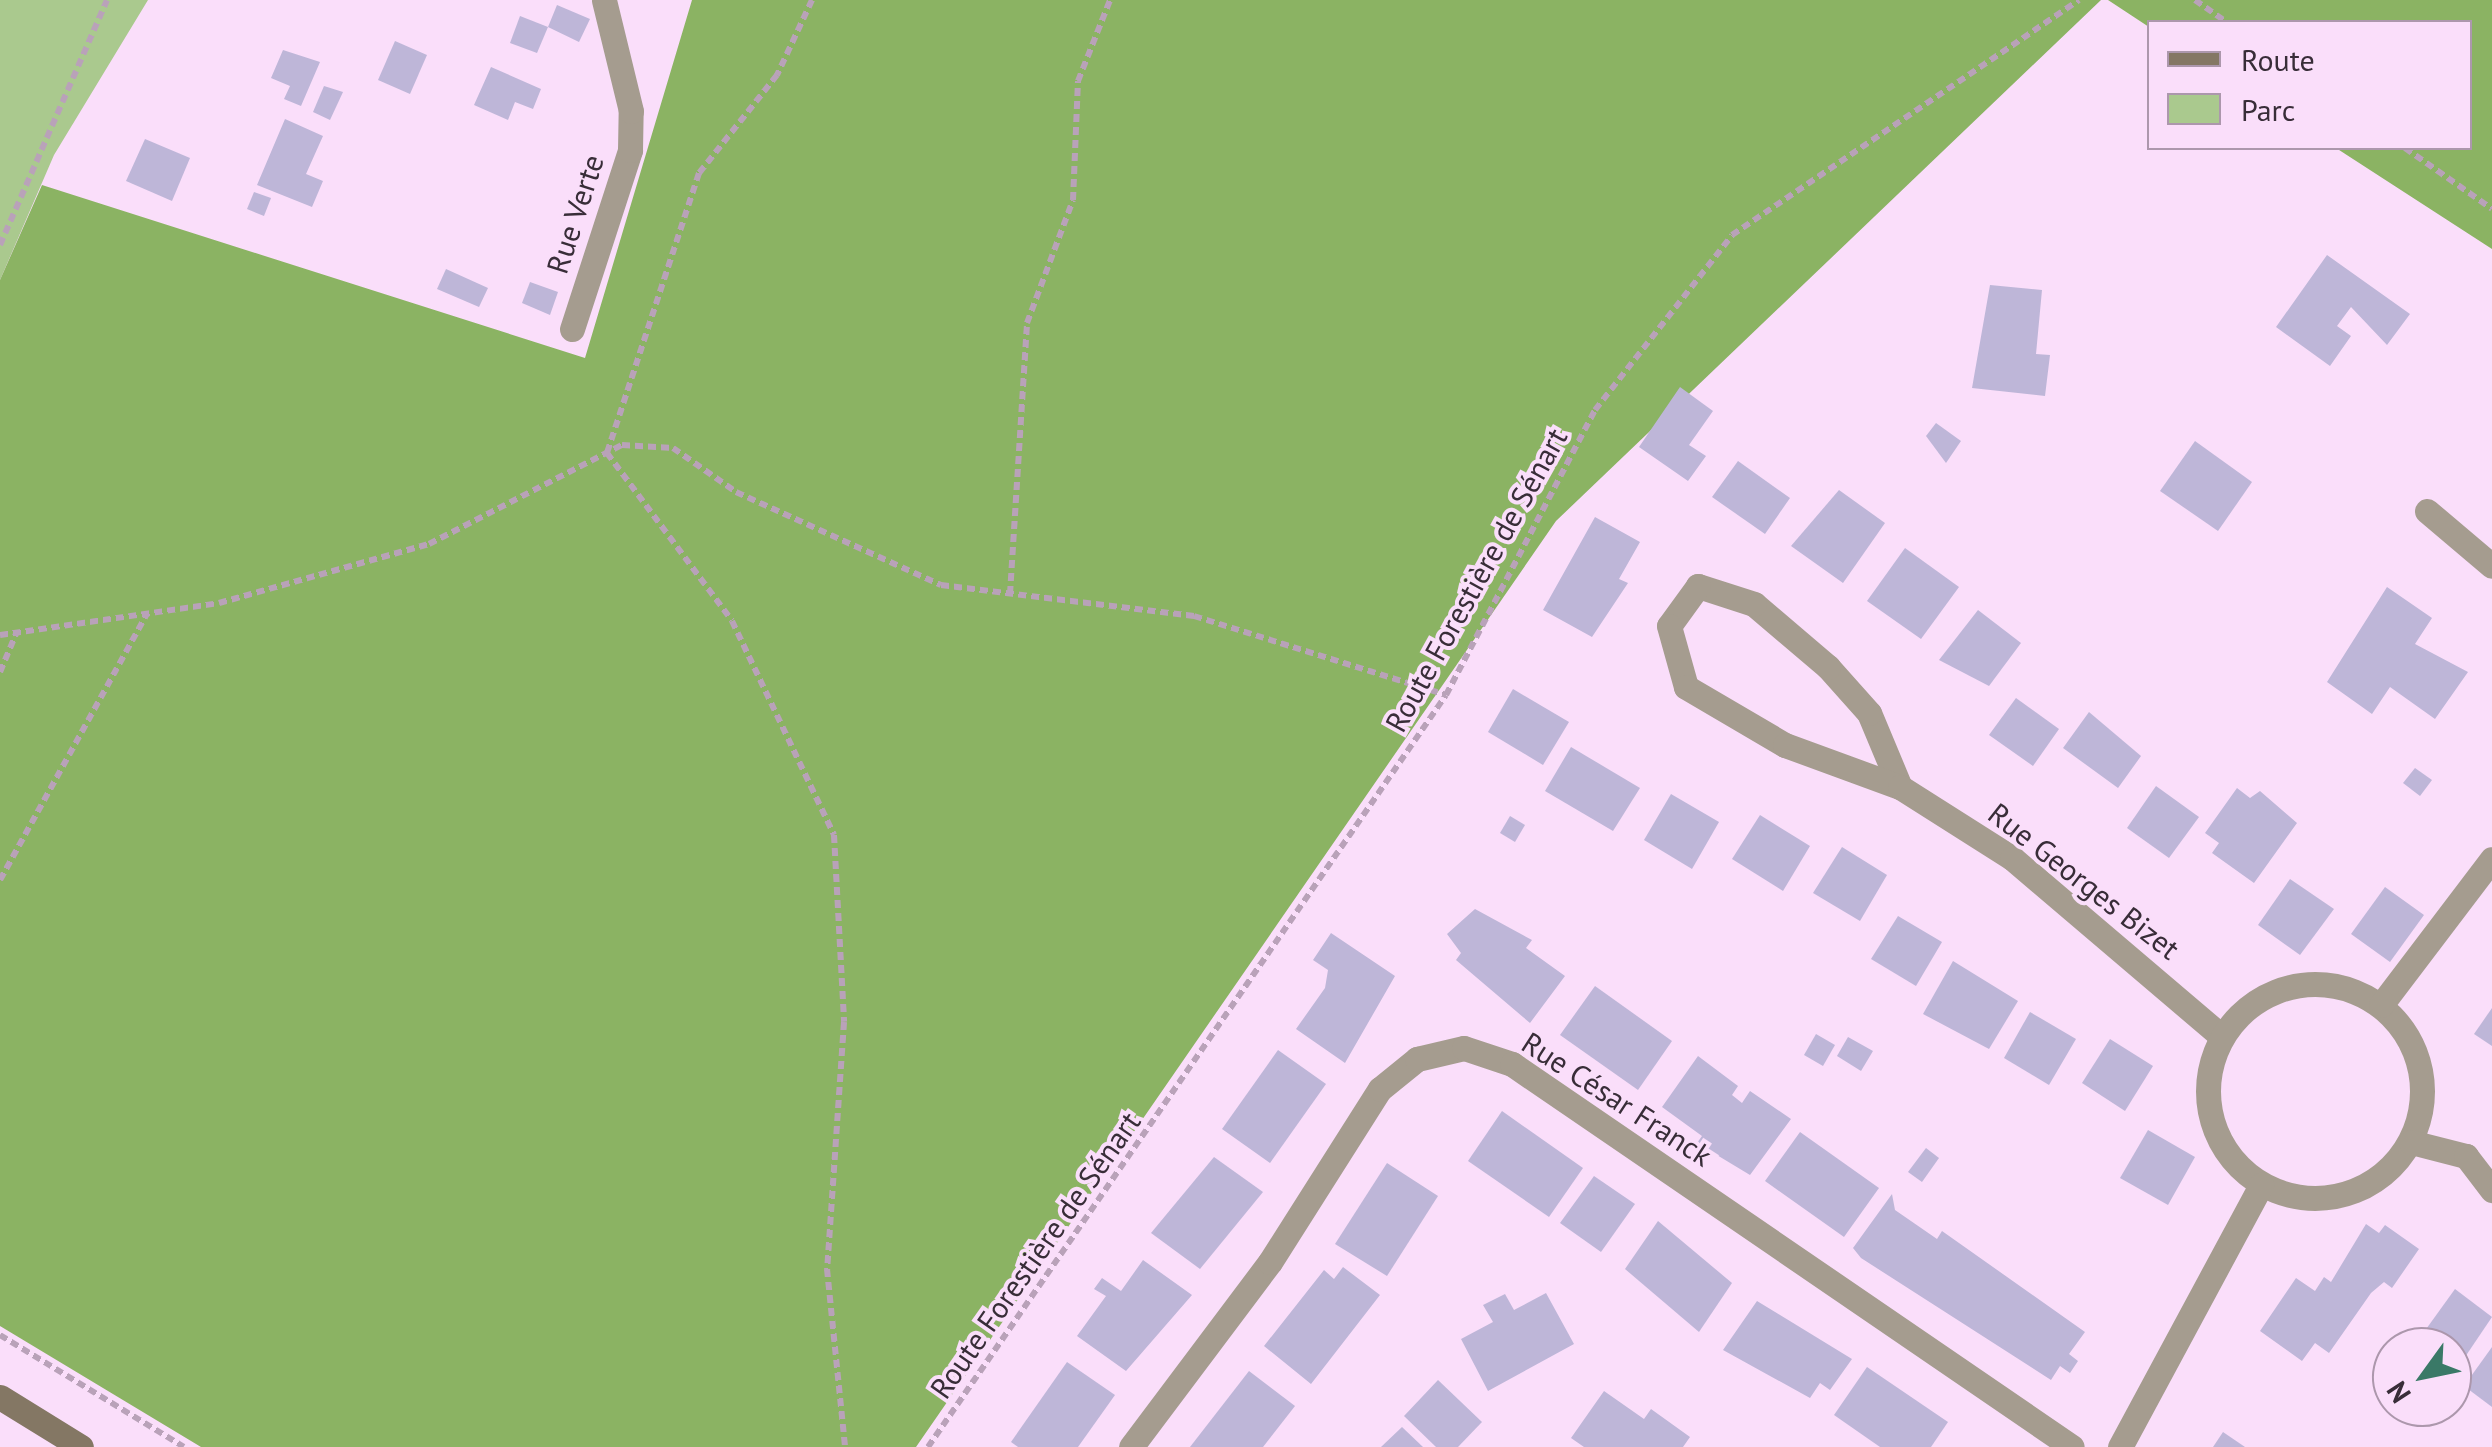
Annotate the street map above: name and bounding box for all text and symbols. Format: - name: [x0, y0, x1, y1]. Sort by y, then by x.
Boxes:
- legend: [2147, 20, 2472, 150]
- text: Route: [2241, 40, 2315, 79]
- text: Parc: [2241, 90, 2295, 129]
- street label: Rue Verte: [539, 150, 611, 278]
- street label: Route Forestière de Sénart: [1377, 422, 1575, 738]
- street label: Rue Georges Bizet: [1981, 795, 2187, 967]
- street label: Rue César Franck: [1515, 1024, 1719, 1174]
- street label: Route Forestière de Sénart: [922, 1105, 1148, 1405]
- north arrow: [2372, 1327, 2472, 1427]
- text: N: [2378, 1375, 2419, 1410]

